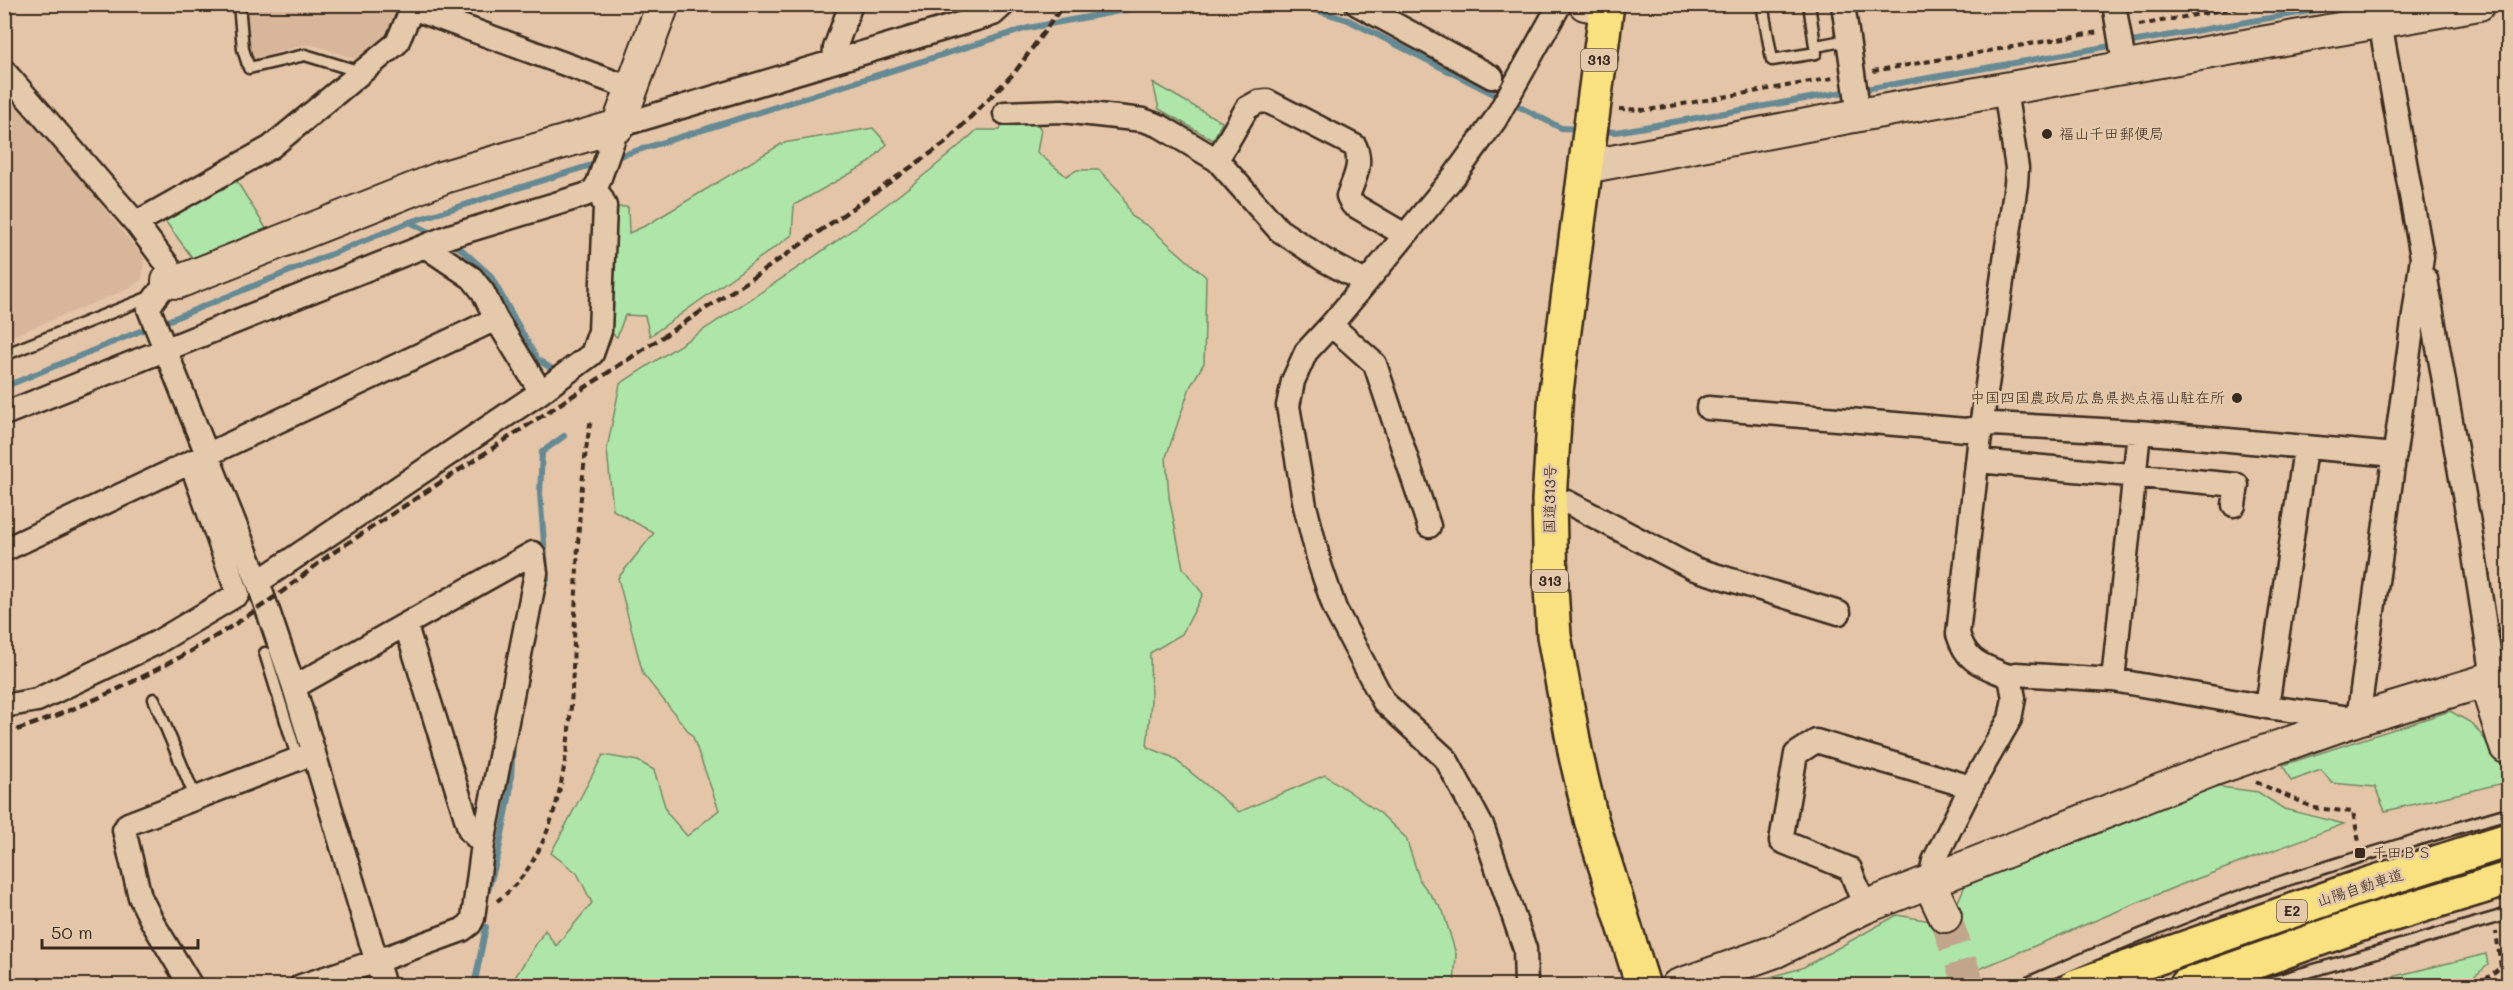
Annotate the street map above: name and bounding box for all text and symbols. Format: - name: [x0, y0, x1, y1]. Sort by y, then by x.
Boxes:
- road number: 313: [1581, 49, 1617, 71]
- place label: 福山千田郵便局: [2059, 123, 2164, 143]
- marker: 福山千田郵便局: [2040, 127, 2054, 141]
- place label: 中国四国農政局広島県拠点福山駐在所: [1970, 387, 2225, 407]
- marker: 中国四国農政局広島県拠点福山駐在所: [2230, 391, 2244, 405]
- street label: 国道313号: [1538, 464, 1560, 534]
- road number: 313: [1532, 570, 1568, 592]
- place label: 千田ＢＳ: [2372, 842, 2432, 862]
- marker: 千田ＢＳ: [2353, 846, 2367, 860]
- street label: 山陽自動車道: [2314, 864, 2406, 910]
- road number: E2: [2277, 900, 2307, 922]
- scale bar: [42, 912, 198, 950]
- text: 50 m: [51, 920, 93, 944]

